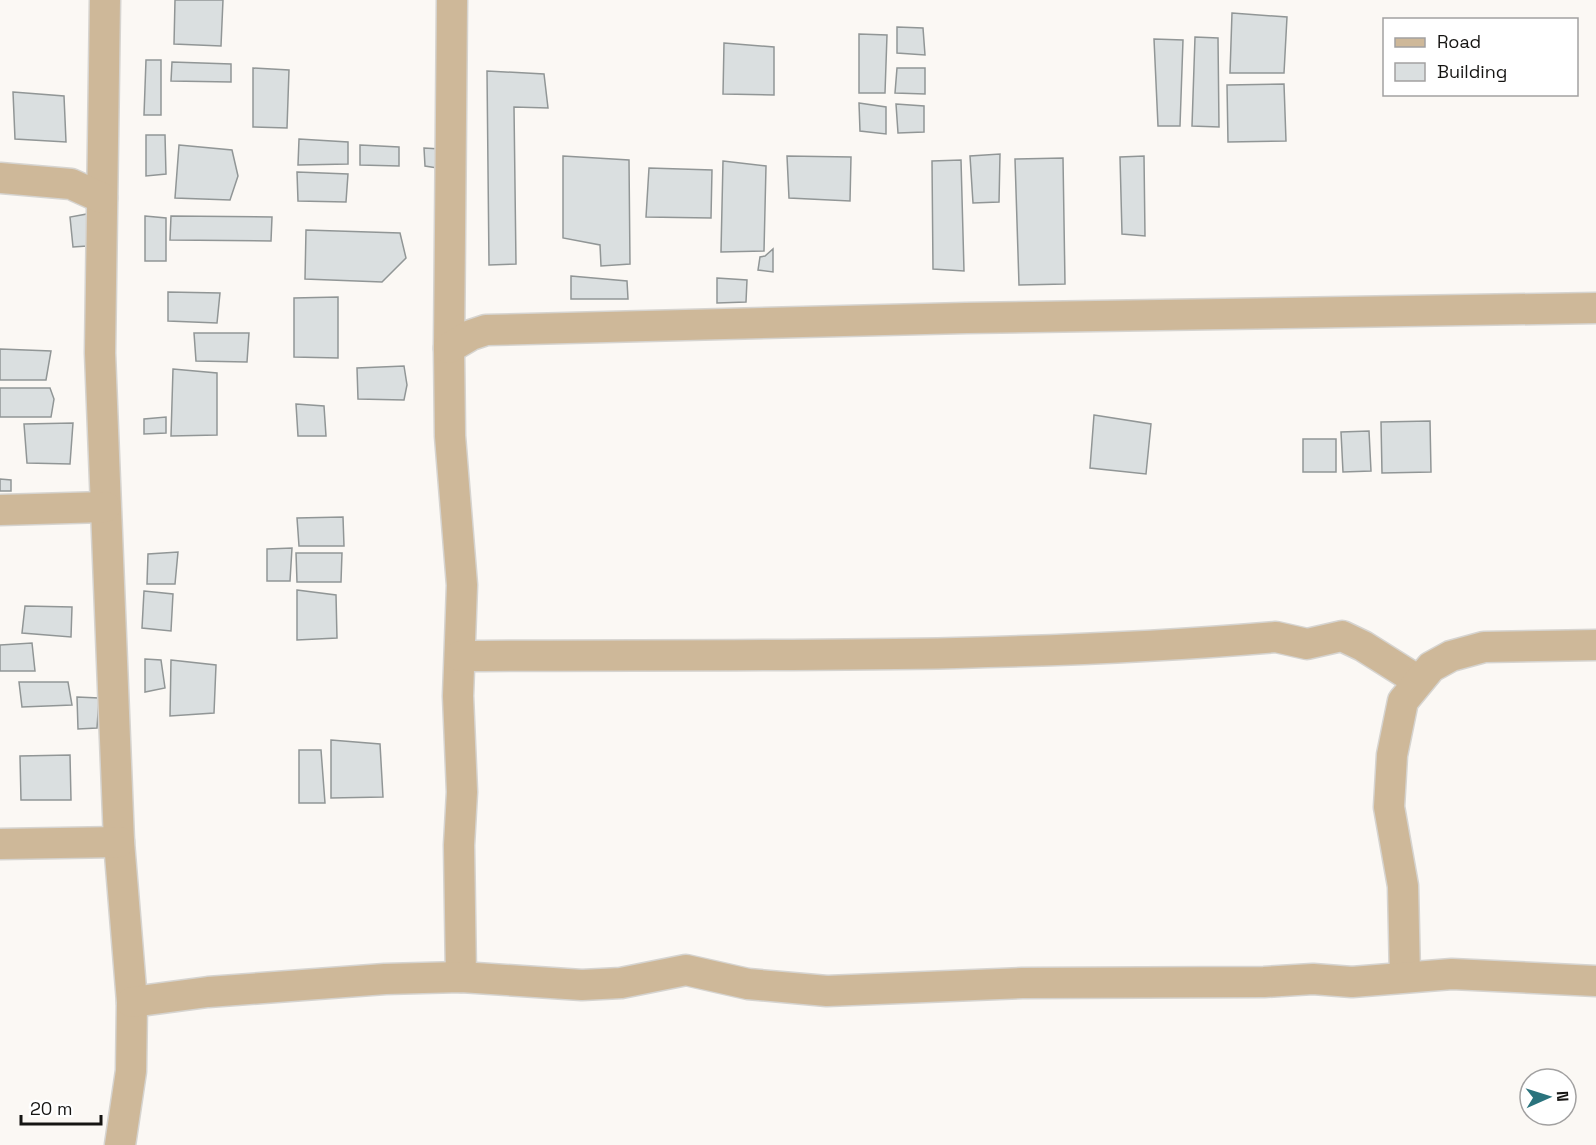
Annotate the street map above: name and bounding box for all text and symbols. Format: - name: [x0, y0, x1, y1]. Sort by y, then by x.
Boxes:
- legend: [1383, 18, 1578, 96]
- text: Road: [1437, 30, 1481, 53]
- text: Building: [1437, 60, 1507, 83]
- north arrow: [1518, 1067, 1578, 1127]
- scale bar: [21, 1088, 100, 1126]
- text: N: [1552, 1090, 1573, 1102]
- text: 20 m: [30, 1097, 73, 1120]

